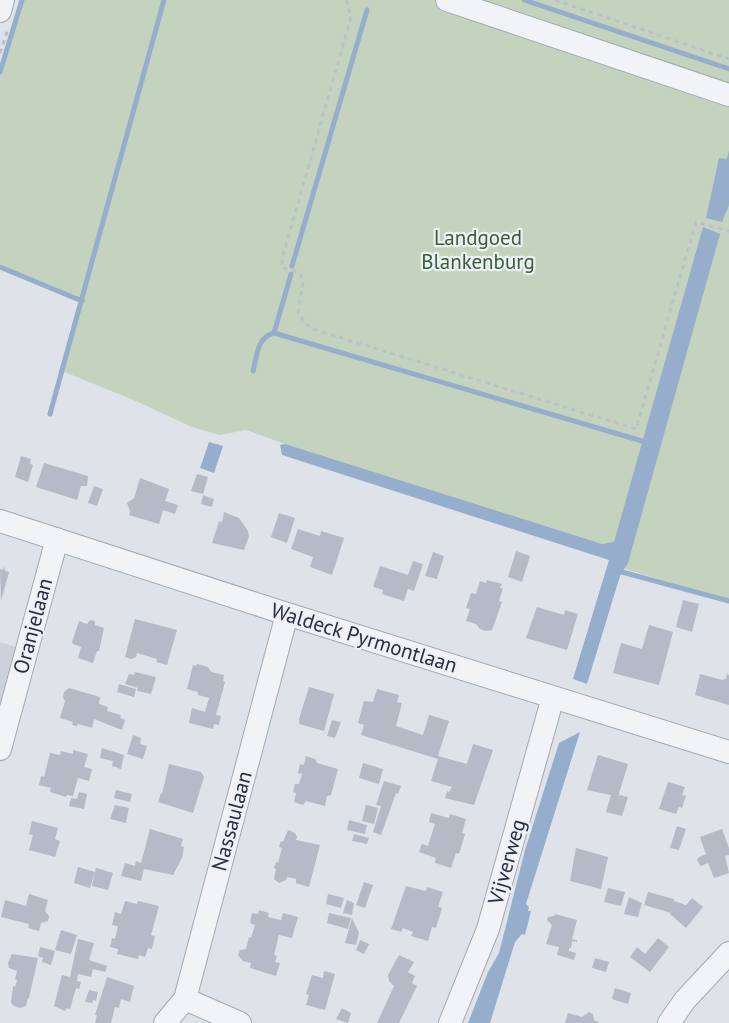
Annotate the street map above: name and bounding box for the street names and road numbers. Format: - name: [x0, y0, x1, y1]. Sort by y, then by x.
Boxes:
- street label: Oranjelaan: [7, 575, 58, 677]
- street label: Waldeck Pyrmontlaan: [268, 596, 461, 679]
- street label: Nassaulaan: [205, 768, 258, 874]
- street label: Vijverweg: [481, 816, 532, 909]

